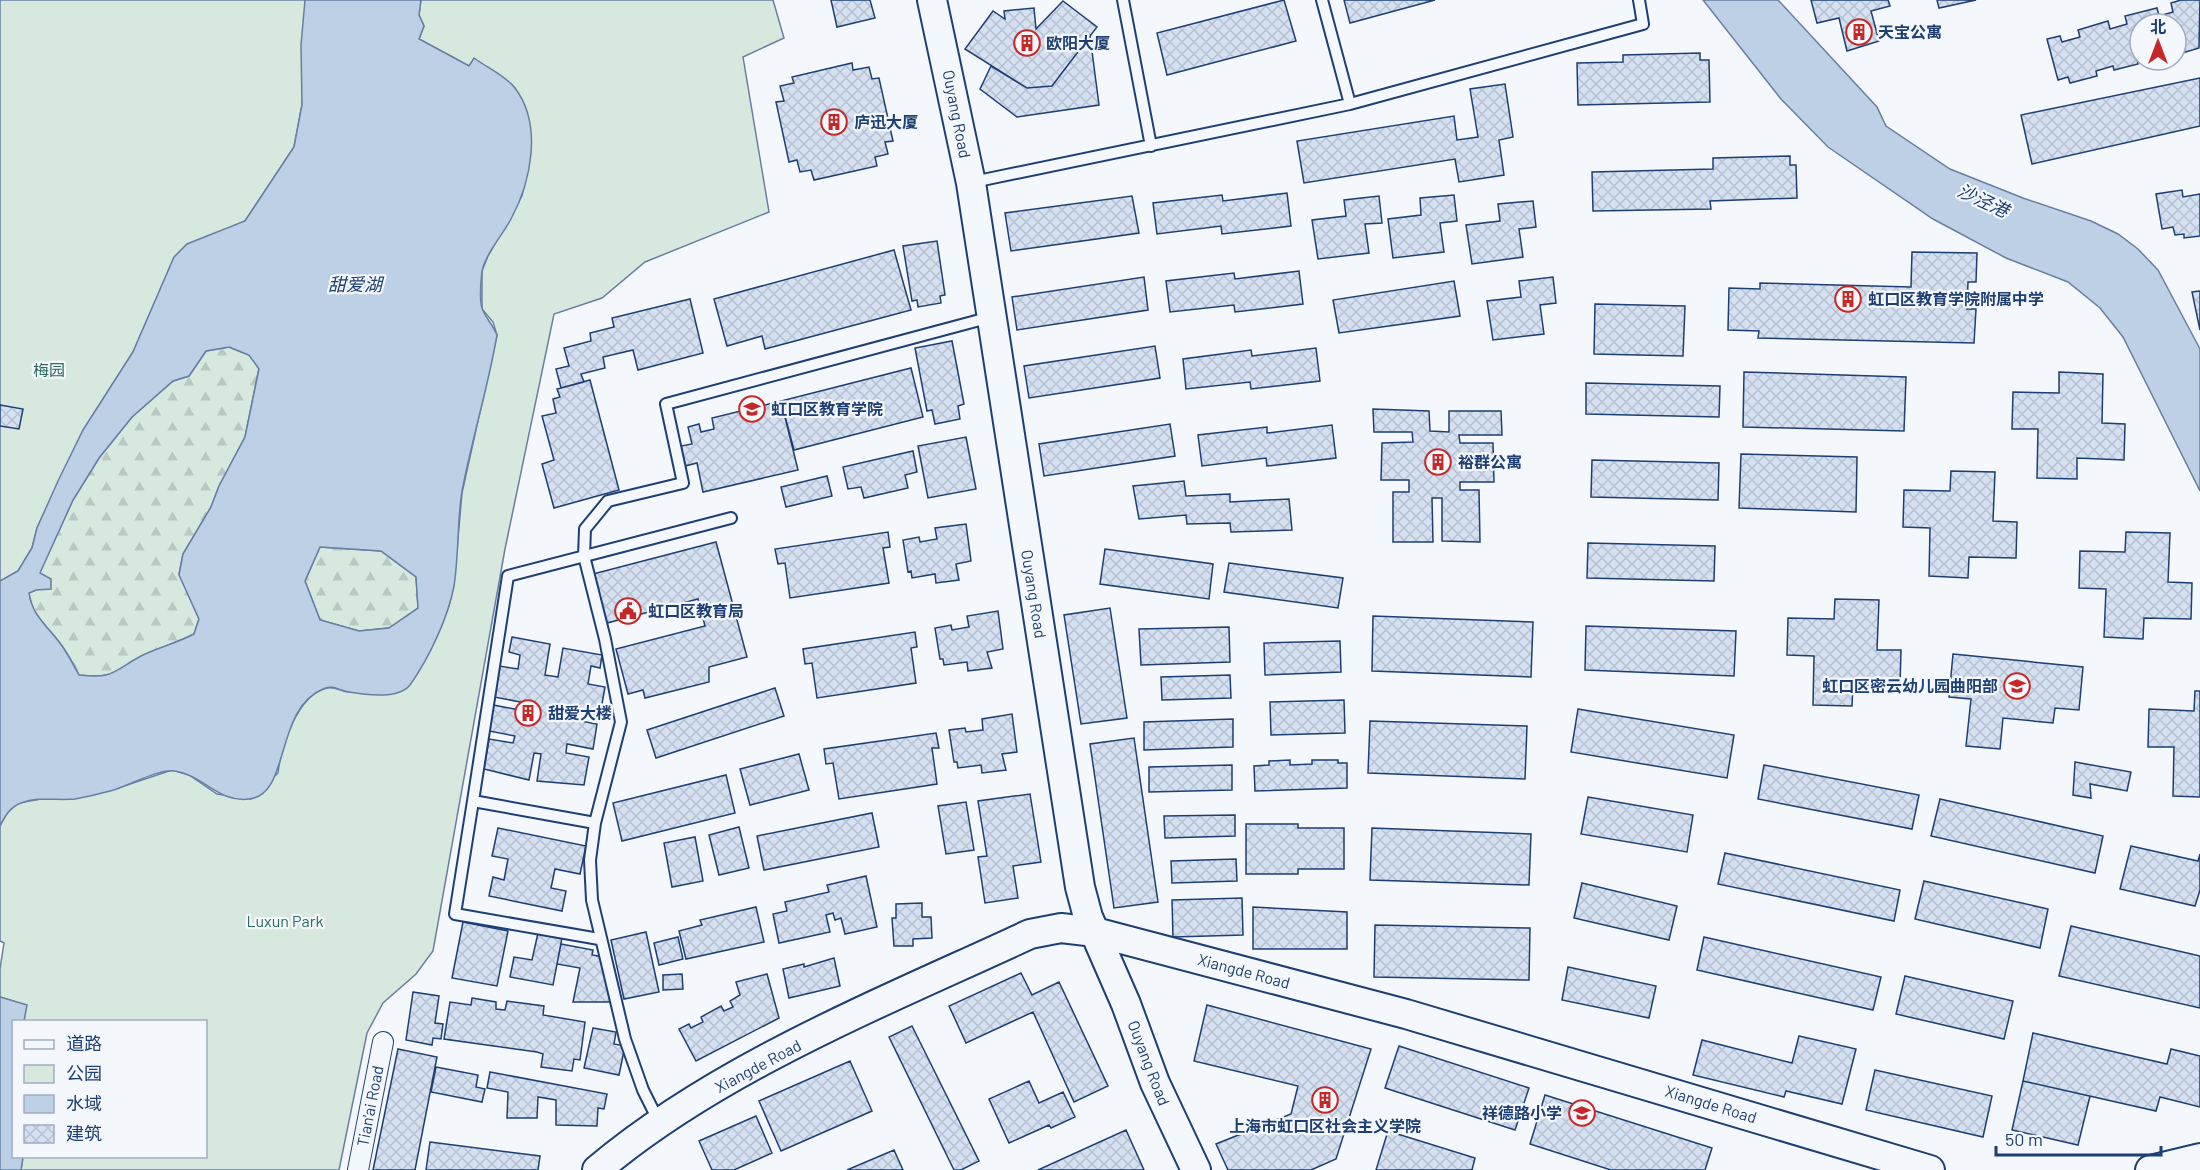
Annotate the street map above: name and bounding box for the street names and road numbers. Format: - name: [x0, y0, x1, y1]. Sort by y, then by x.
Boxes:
- street label: Ouyang Road: [940, 68, 975, 160]
- street label: Ouyang Road: [1018, 548, 1051, 640]
- street label: Xiangde Road: [1196, 949, 1292, 992]
- street label: Ouyang Road: [1125, 1018, 1174, 1108]
- street label: Xiangde Road: [711, 1035, 804, 1096]
- street label: Tian'ai Road: [352, 1064, 387, 1148]
- street label: Xiangde Road: [1663, 1081, 1759, 1126]

